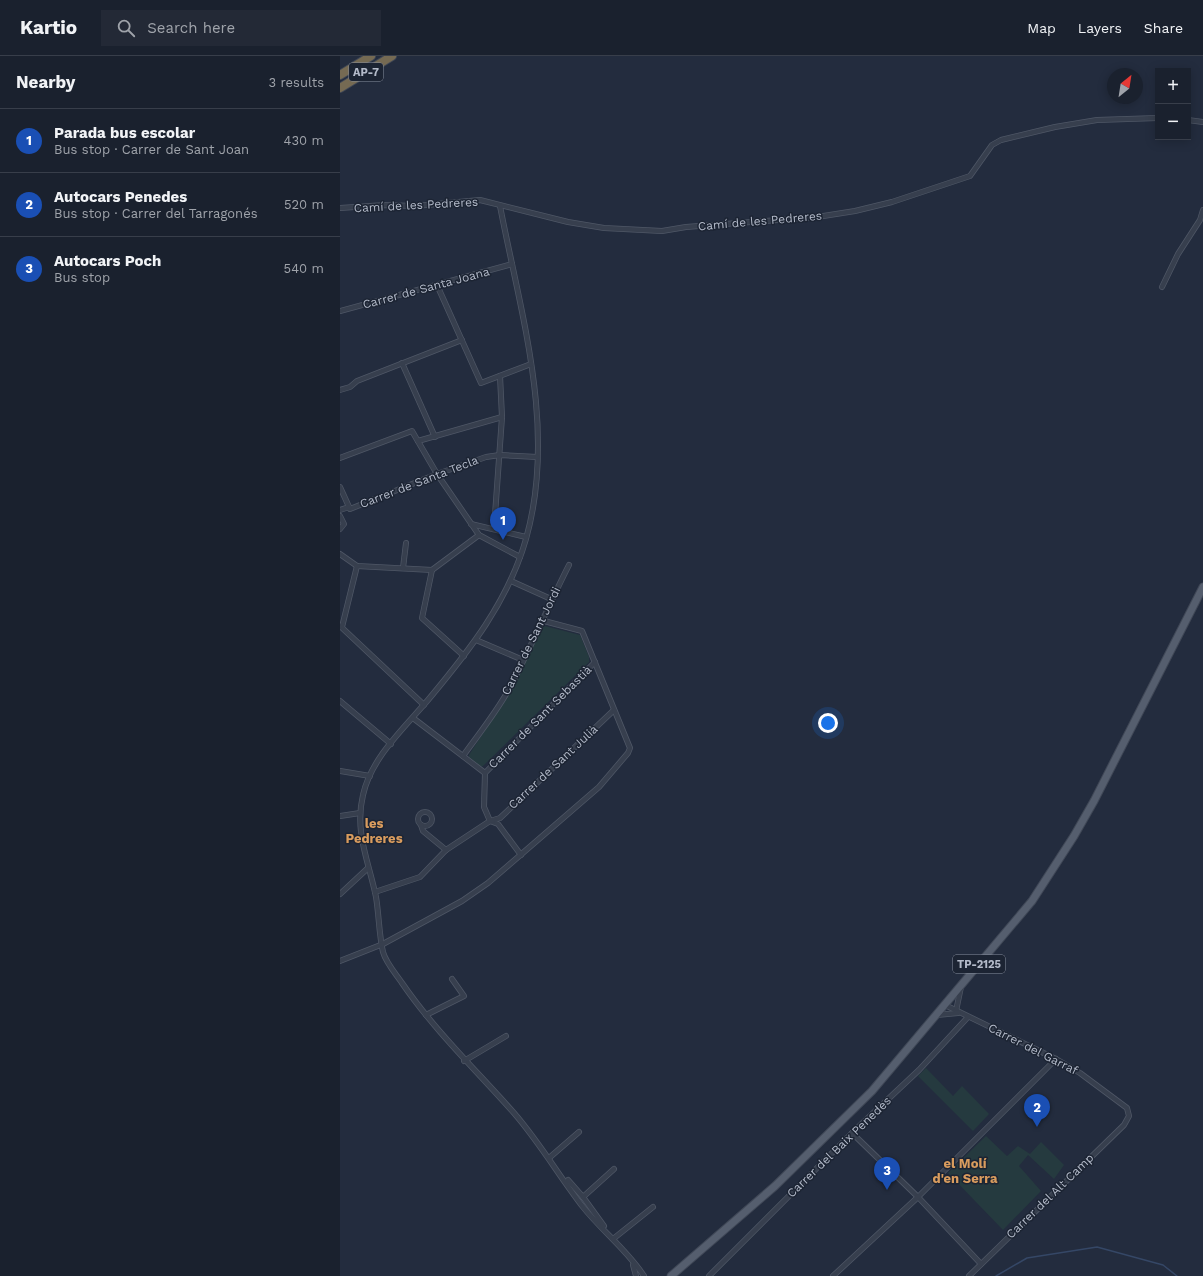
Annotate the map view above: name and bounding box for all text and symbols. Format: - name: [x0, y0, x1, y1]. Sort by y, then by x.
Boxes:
- search box: [101, 10, 381, 46]
- text: Kartio: [20, 16, 77, 39]
- icon: search: [115, 17, 137, 39]
- text: Search here: [147, 19, 235, 37]
- text: Map: [1027, 20, 1056, 36]
- text: Layers: [1078, 20, 1122, 36]
- text: Share: [1144, 20, 1183, 36]
- road number: AP-7: [349, 63, 383, 81]
- north arrow: [1107, 68, 1143, 104]
- map controls: [1155, 68, 1191, 140]
- button: +: [1155, 68, 1191, 104]
- text: Nearby: [16, 72, 75, 92]
- text: 3 results: [269, 75, 324, 90]
- button: −: [1155, 104, 1191, 140]
- text: Parada bus escolar: [54, 124, 195, 142]
- text: 1: [26, 133, 32, 148]
- text: 430 m: [284, 133, 324, 148]
- text: Bus stop · Carrer de Sant Joan: [54, 142, 249, 157]
- text: Autocars Penedes: [54, 188, 187, 206]
- street label: Camí de les Pedreres: [353, 195, 479, 215]
- text: 2: [25, 197, 33, 212]
- text: 520 m: [284, 197, 324, 212]
- text: Bus stop · Carrer del Tarragonés: [54, 206, 258, 221]
- street label: Camí de les Pedreres: [697, 209, 823, 233]
- text: Autocars Poch: [54, 252, 161, 270]
- text: 3: [25, 261, 33, 276]
- text: 540 m: [284, 261, 324, 276]
- street label: Carrer de Santa Joana: [361, 264, 491, 312]
- text: Bus stop: [54, 270, 110, 285]
- street label: Carrer de Santa Tecla: [358, 453, 480, 511]
- pin: 1: [490, 507, 516, 540]
- street label: Carrer de Sant Jordi: [499, 585, 563, 697]
- street label: Carrer de Sant Sebastià: [486, 662, 595, 771]
- your location: [818, 713, 838, 733]
- street label: Carrer de Sant Julià: [505, 722, 601, 812]
- district label: les Pedreres: [345, 816, 403, 846]
- road number: TP-2125: [953, 955, 1005, 973]
- street label: Carrer del Garraf: [986, 1020, 1080, 1078]
- street label: Carrer del Baix Penedès: [784, 1094, 894, 1200]
- pin: 2: [1024, 1094, 1050, 1127]
- street label: Carrer del Alt Camp: [1003, 1151, 1097, 1241]
- district label: el Molí d'en Serra: [933, 1156, 998, 1186]
- pin: 3: [874, 1157, 900, 1190]

